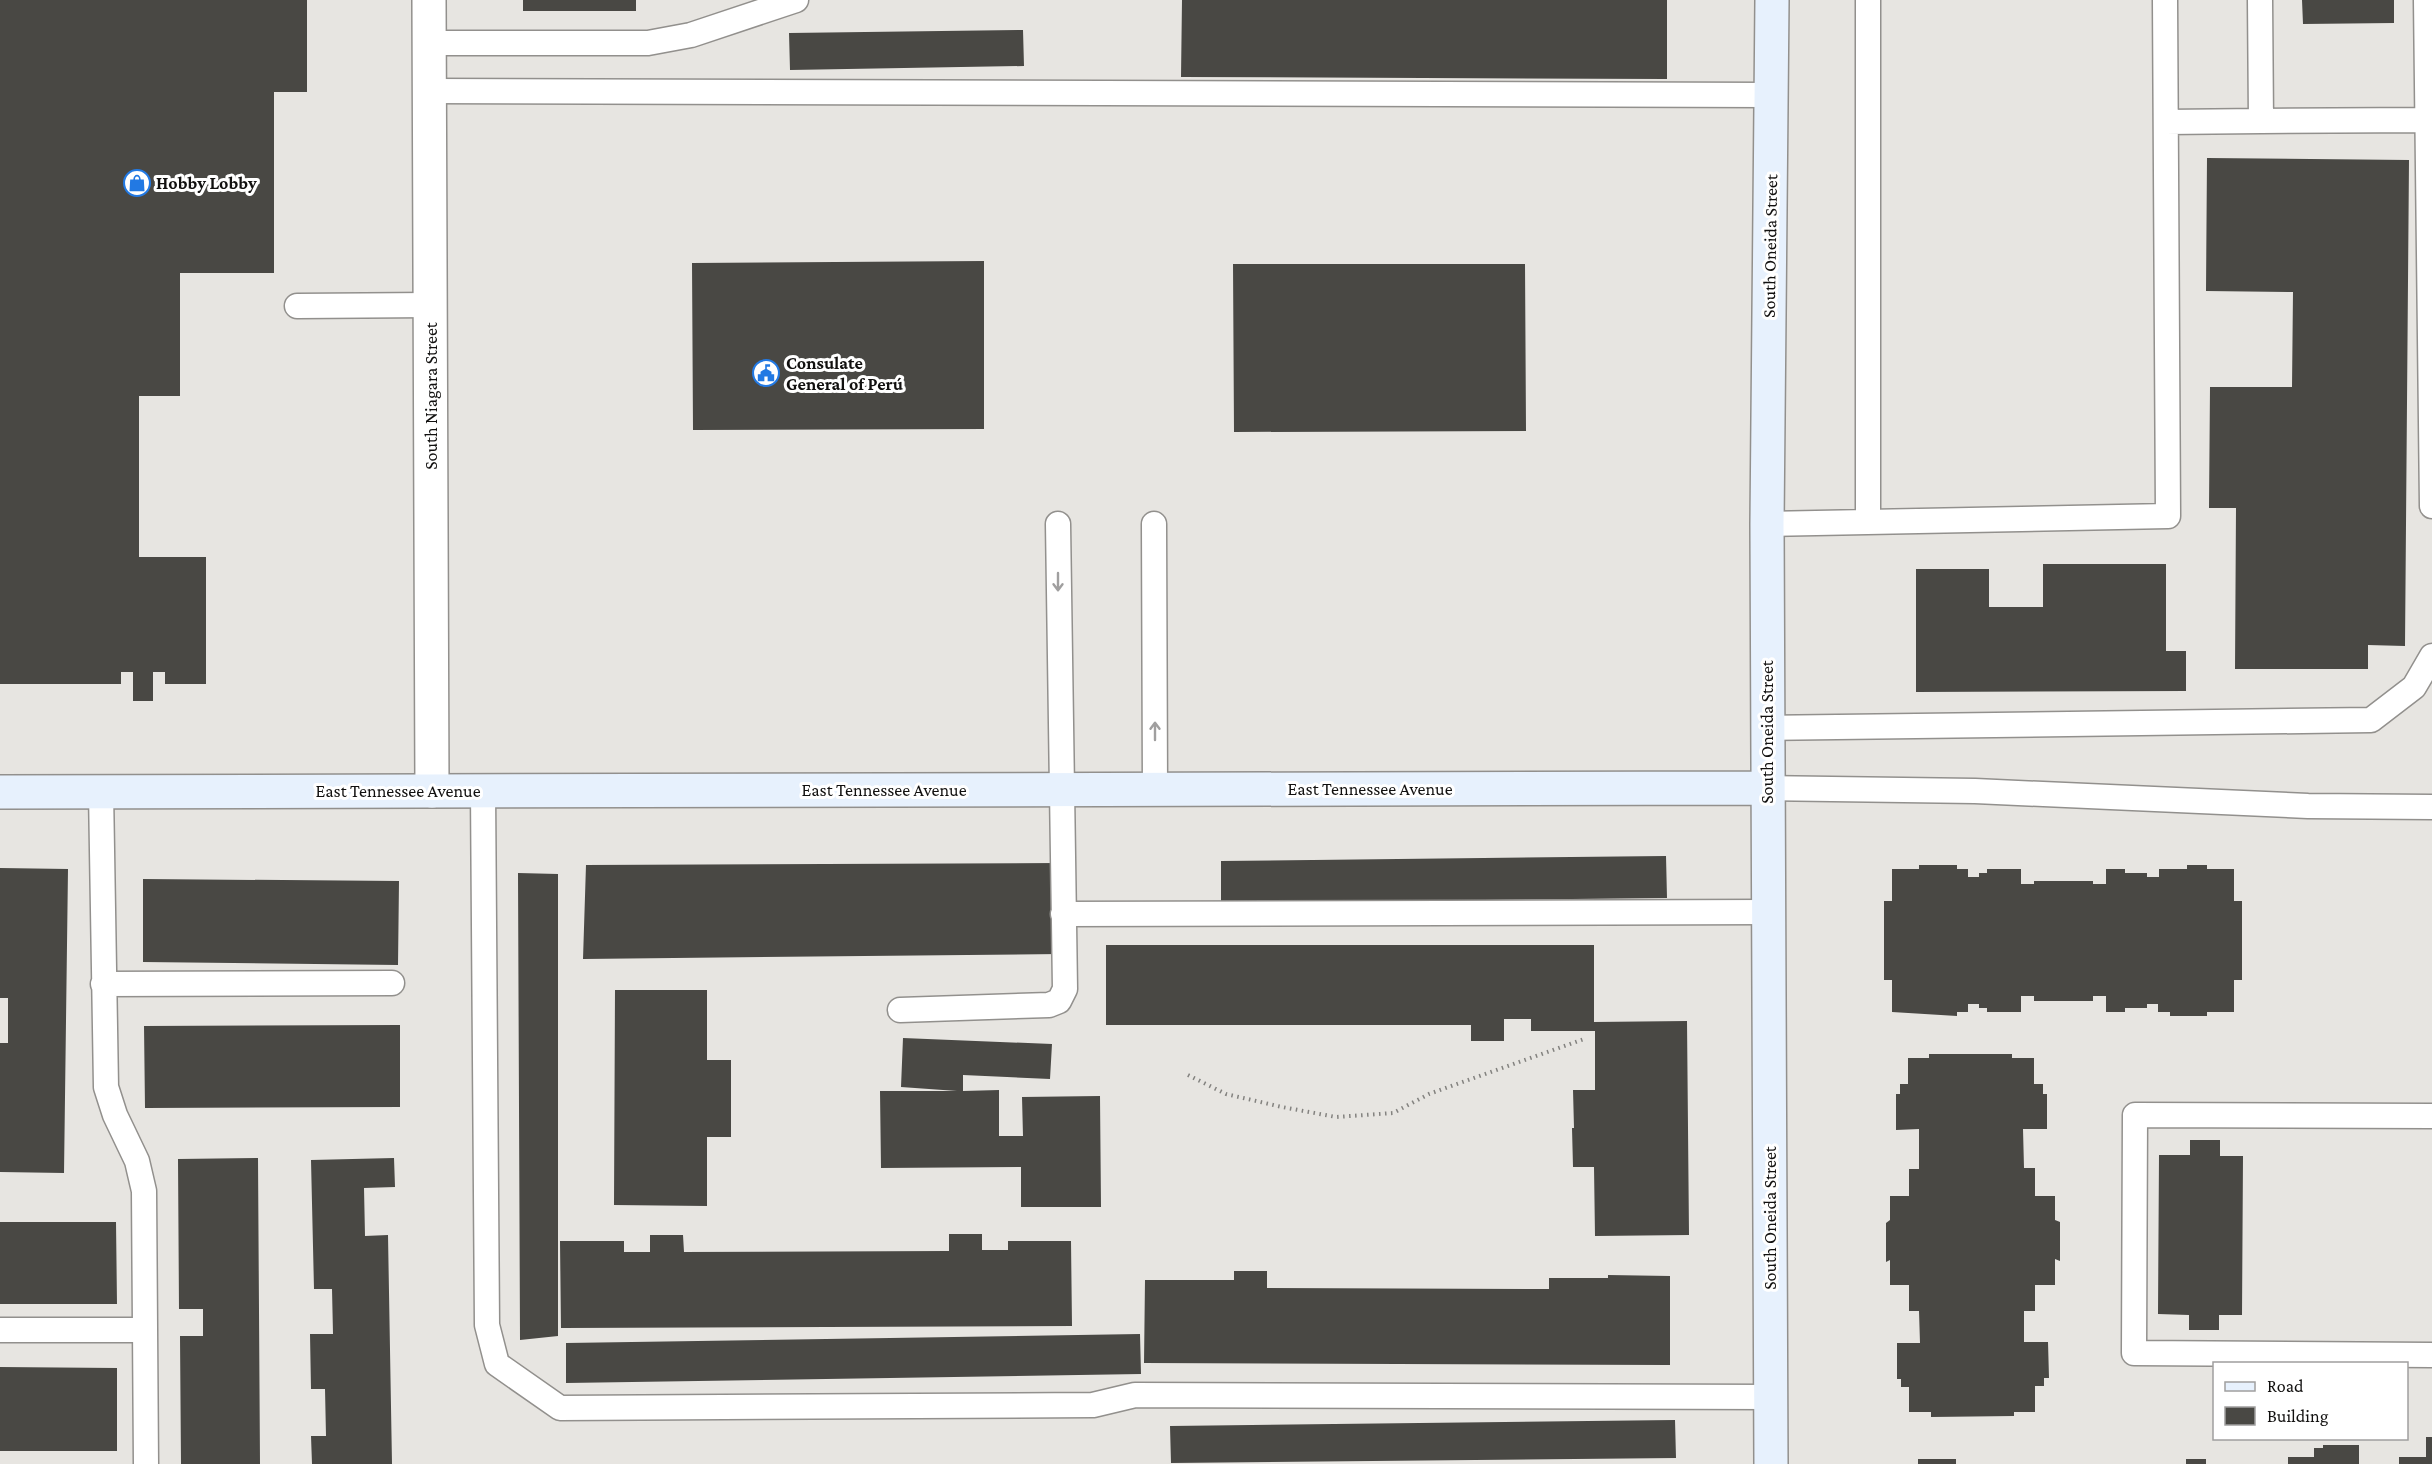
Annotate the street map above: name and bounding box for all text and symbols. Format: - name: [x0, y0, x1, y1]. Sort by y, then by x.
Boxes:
- shop icon: Hobby Lobby: [122, 168, 152, 198]
- place label: Hobby Lobby: [156, 173, 257, 193]
- street label: South Oneida Street: [1759, 173, 1781, 318]
- street label: South Niagara Street: [421, 321, 441, 470]
- place label: Consulate General of Perú: [786, 353, 904, 394]
- public building icon: Consulate General of Perú: [751, 358, 781, 388]
- one-way arrow: [1052, 572, 1064, 592]
- street label: South Oneida Street: [1757, 659, 1777, 804]
- one-way arrow: [1149, 721, 1161, 741]
- street label: East Tennessee Avenue: [1287, 779, 1453, 799]
- street label: East Tennessee Avenue: [801, 780, 967, 800]
- street label: East Tennessee Avenue: [315, 781, 481, 801]
- street label: South Oneida Street: [1760, 1145, 1780, 1290]
- legend: [2213, 1362, 2408, 1440]
- text: Road: [2267, 1376, 2304, 1396]
- text: Building: [2267, 1406, 2329, 1426]

